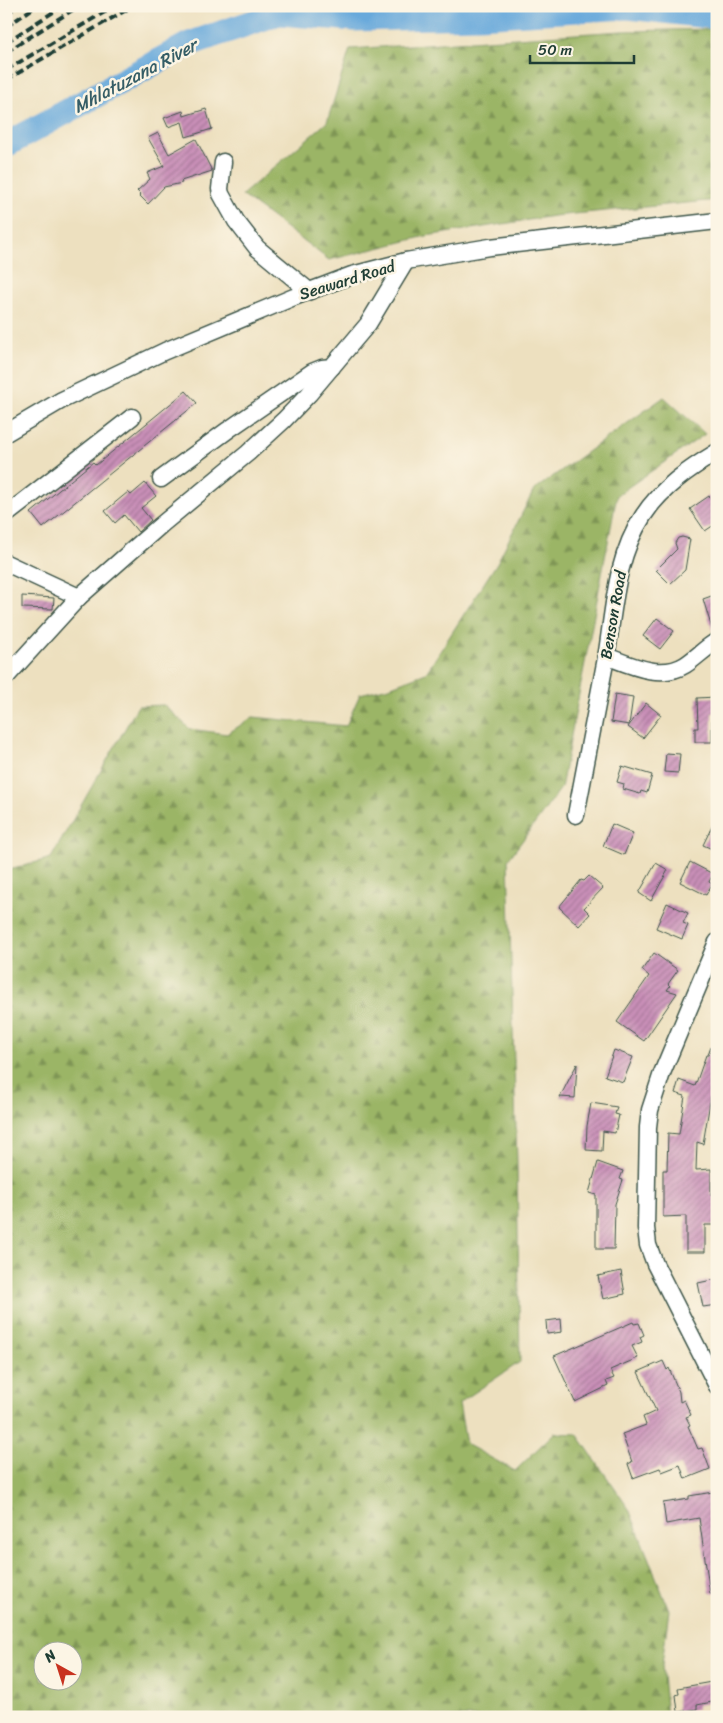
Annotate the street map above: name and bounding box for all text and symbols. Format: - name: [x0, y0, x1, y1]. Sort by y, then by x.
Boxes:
- water label: Mhlatuzana River: [67, 28, 206, 122]
- scale bar: [530, 32, 634, 64]
- text: 50 m: [538, 37, 573, 63]
- street label: Seaward Road: [295, 251, 400, 308]
- street label: Benson Road: [591, 567, 635, 662]
- north arrow: [32, 1640, 82, 1690]
- text: N: [38, 1643, 62, 1670]

